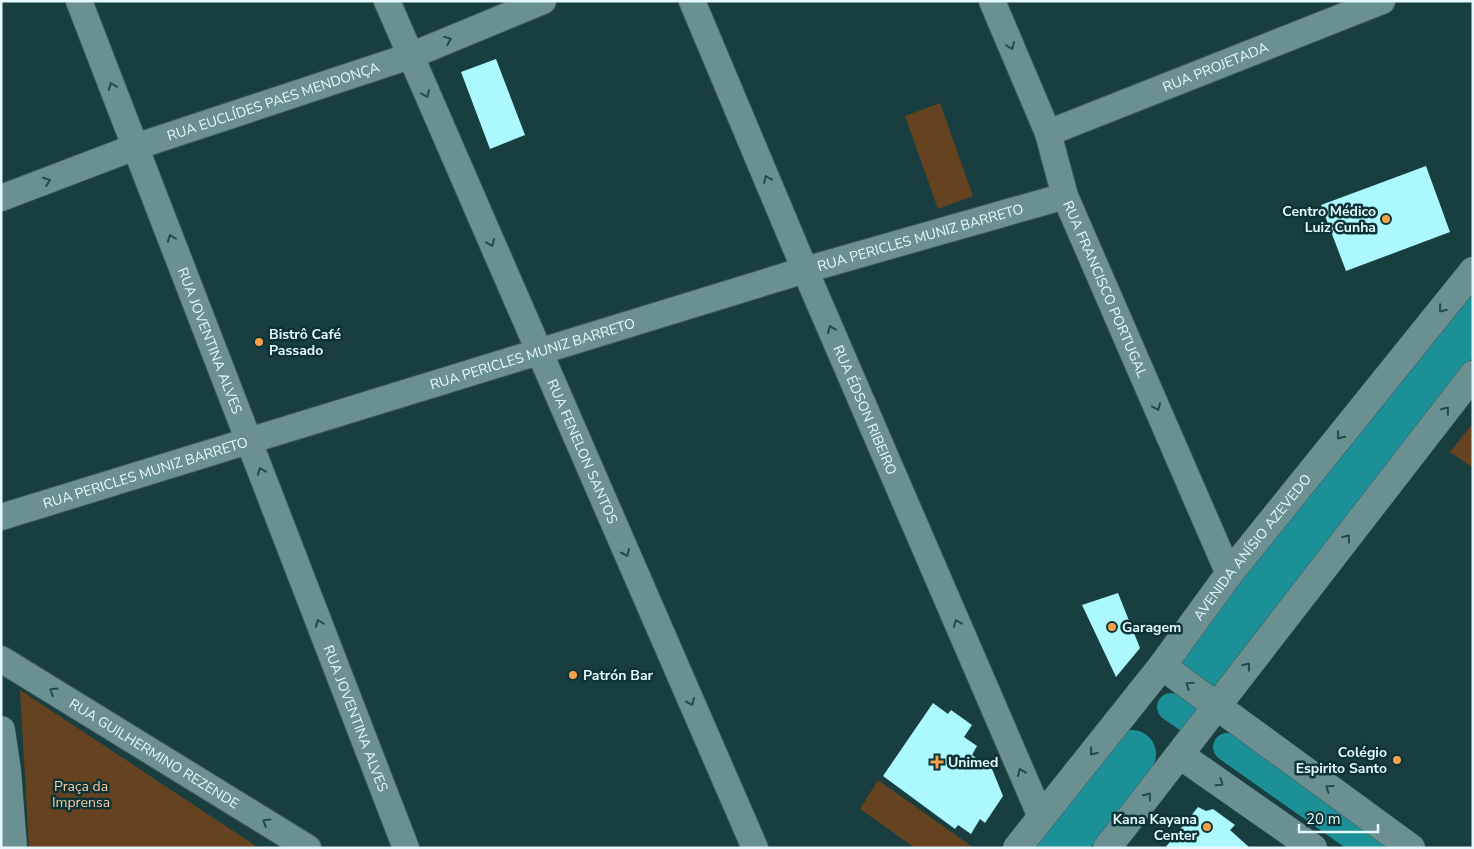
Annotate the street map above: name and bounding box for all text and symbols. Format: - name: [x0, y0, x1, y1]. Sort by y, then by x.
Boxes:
- one-way arrow: [443, 36, 452, 47]
- street label: RUA PROJETADA: [1160, 38, 1271, 97]
- one-way arrow: [1004, 41, 1015, 50]
- street label: RUA EUCLÍDES PAES MENDONÇA: [165, 58, 382, 146]
- one-way arrow: [108, 83, 118, 91]
- one-way arrow: [420, 89, 431, 98]
- one-way arrow: [763, 175, 773, 184]
- one-way arrow: [42, 176, 51, 187]
- street label: RUA FRANCISCO PORTUGAL: [1058, 198, 1152, 381]
- street label: RUA PERICLES MUNIZ BARRETO: [815, 199, 1026, 276]
- place label: Centro Médico Luiz Cunha: [1282, 202, 1376, 237]
- marker: Centro Médico Luiz Cunha: [1380, 213, 1392, 225]
- one-way arrow: [166, 234, 177, 243]
- one-way arrow: [485, 238, 495, 247]
- street label: RUA JOVENTINA ALVES: [173, 265, 247, 417]
- one-way arrow: [1440, 303, 1448, 312]
- street label: RUA PERICLES MUNIZ BARRETO: [428, 314, 637, 395]
- place label: Bistrô Café Passado: [269, 325, 341, 360]
- one-way arrow: [826, 325, 837, 334]
- marker: Bistrô Café Passado: [253, 336, 265, 348]
- street label: RUA ÉDSON RIBEIRO: [828, 342, 901, 478]
- street label: RUA FENELON SANTOS: [542, 376, 622, 527]
- one-way arrow: [1150, 402, 1161, 411]
- one-way arrow: [1440, 406, 1449, 415]
- one-way arrow: [1337, 430, 1346, 439]
- street label: RUA PERICLES MUNIZ BARRETO: [41, 433, 250, 514]
- one-way arrow: [256, 467, 267, 476]
- street label: AVENIDA ANÍSIO AZEVEDO: [1189, 470, 1316, 625]
- one-way arrow: [1341, 535, 1349, 544]
- one-way arrow: [619, 548, 630, 557]
- place label: Garagem: [1122, 618, 1181, 637]
- one-way arrow: [315, 619, 325, 628]
- one-way arrow: [953, 619, 964, 628]
- marker: Garagem: [1106, 621, 1118, 633]
- street label: RUA JOVENTINA ALVES: [319, 643, 393, 795]
- one-way arrow: [1241, 663, 1250, 672]
- place label: Patrón Bar: [583, 666, 654, 685]
- marker: Patrón Bar: [567, 669, 579, 681]
- one-way arrow: [1186, 682, 1195, 691]
- one-way arrow: [50, 688, 59, 698]
- street label: RUA GUILHERMINO REZENDE: [65, 694, 243, 813]
- one-way arrow: [684, 697, 695, 706]
- place label: Colégio Espirito Santo: [1296, 743, 1387, 778]
- one-way arrow: [1089, 746, 1098, 755]
- place label: Unimed: [948, 753, 998, 772]
- marker: Colégio Espirito Santo: [1391, 754, 1403, 766]
- marker: Unimed: [930, 755, 944, 769]
- one-way arrow: [1017, 768, 1028, 777]
- park label: Praça da Imprensa: [52, 777, 110, 812]
- one-way arrow: [1214, 777, 1223, 786]
- one-way arrow: [1326, 785, 1335, 794]
- one-way arrow: [1142, 792, 1151, 801]
- scale bar: [1299, 802, 1378, 834]
- text: 20 m: [1306, 809, 1341, 829]
- place label: Kana Kayana Center: [1113, 810, 1198, 845]
- one-way arrow: [263, 819, 272, 828]
- marker: Kana Kayana Center: [1201, 821, 1213, 833]

